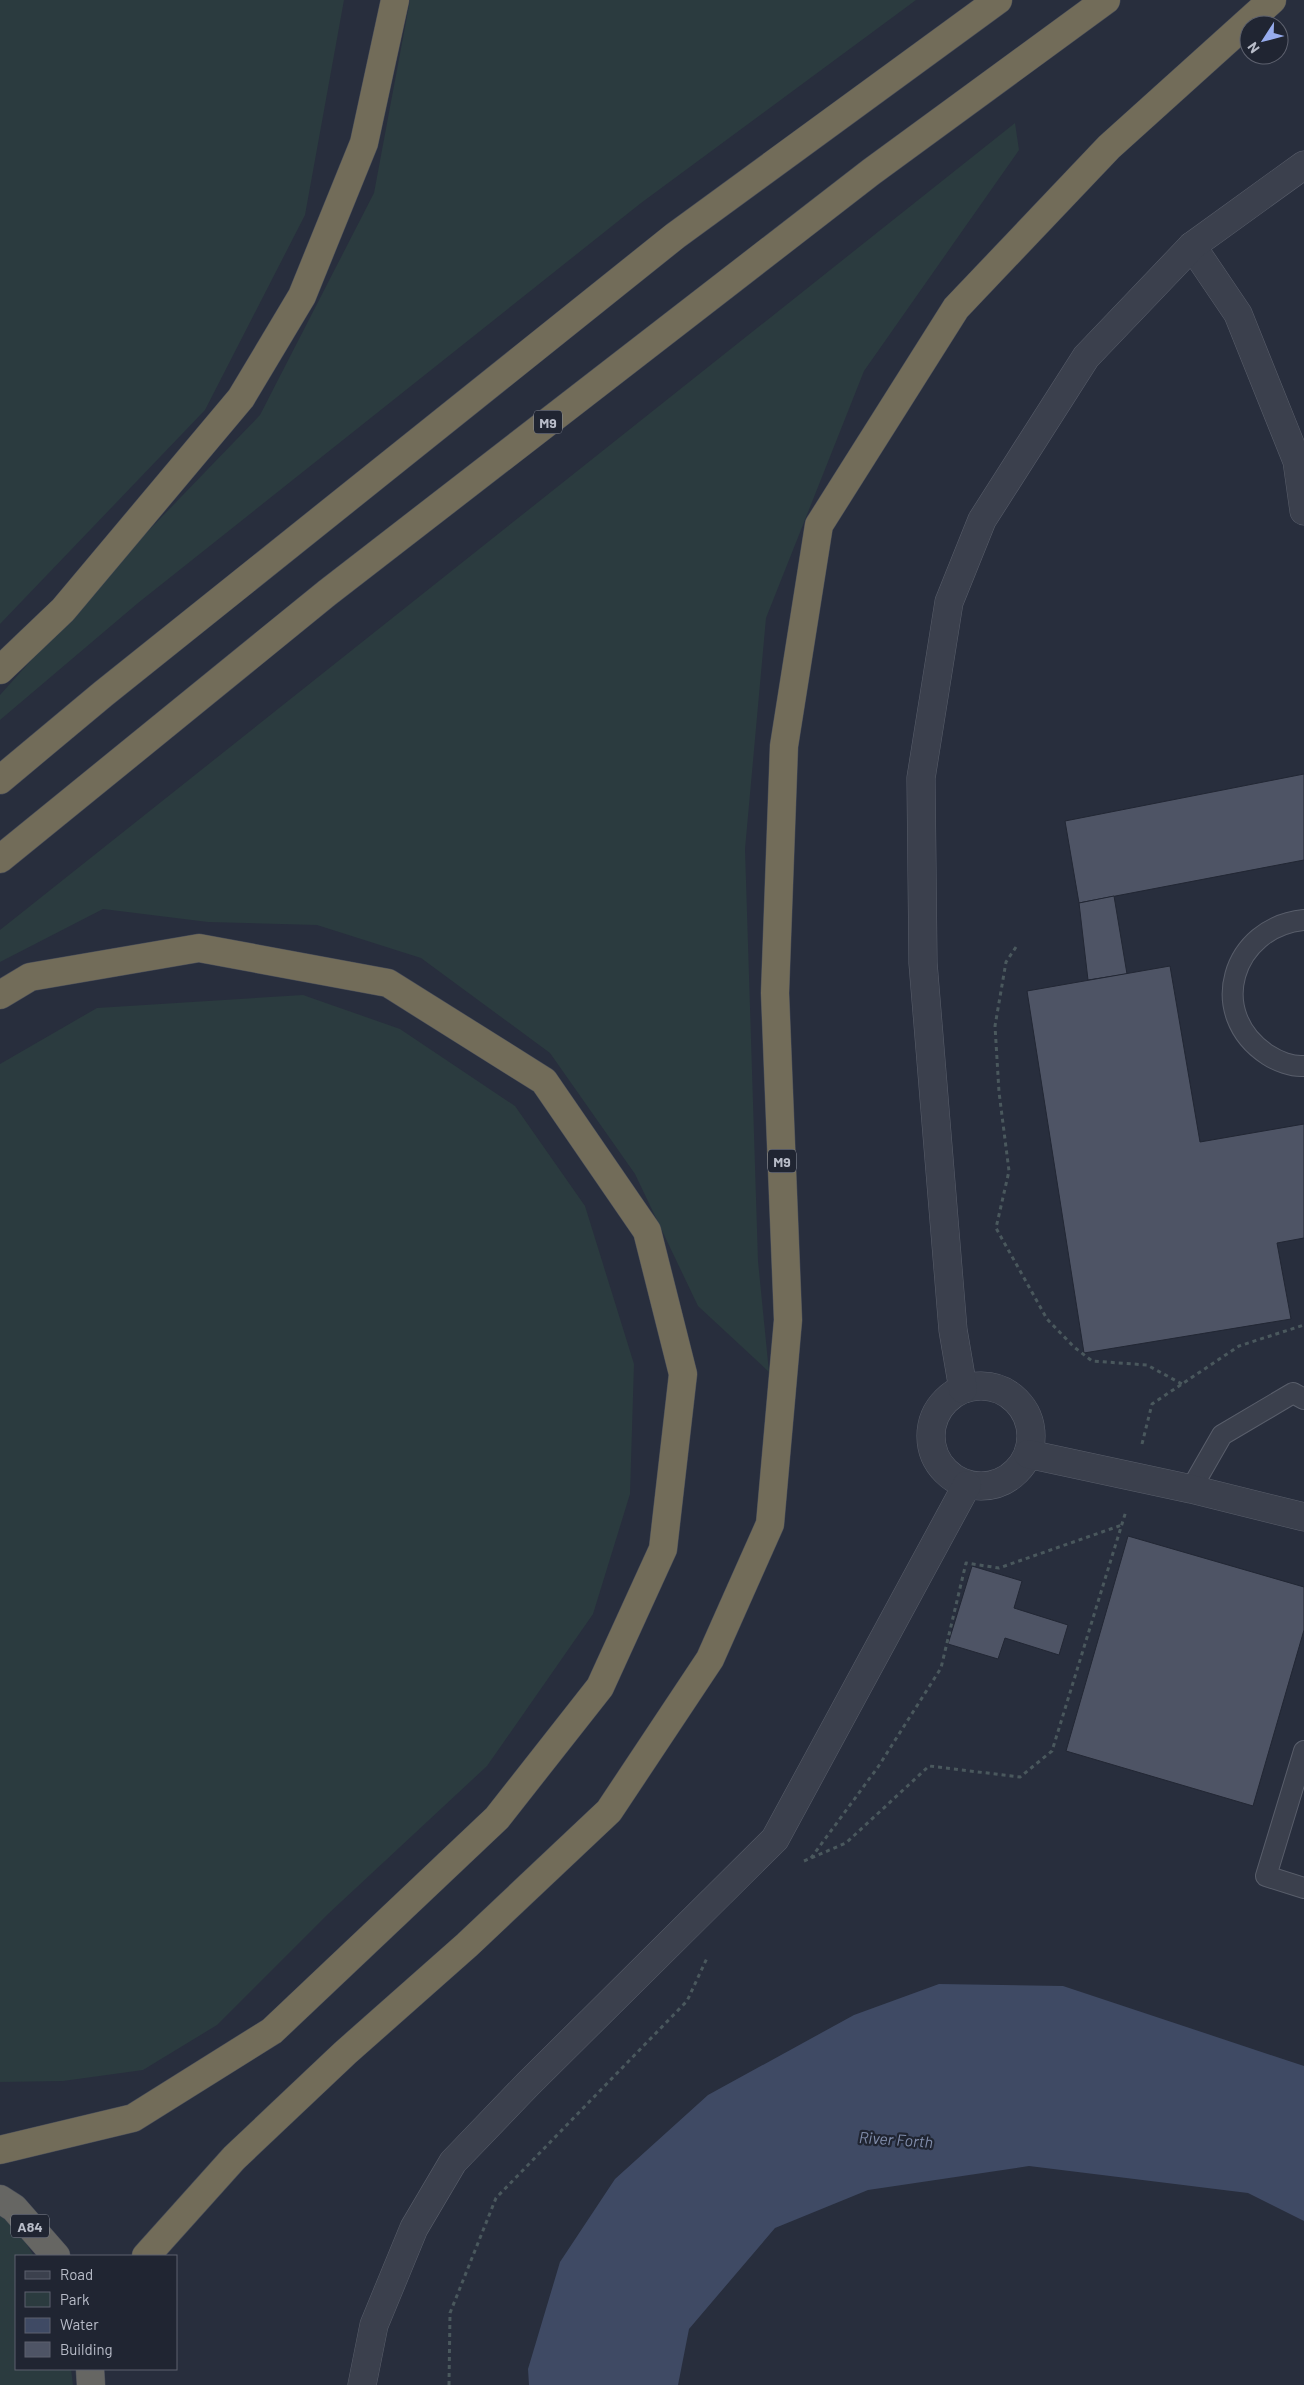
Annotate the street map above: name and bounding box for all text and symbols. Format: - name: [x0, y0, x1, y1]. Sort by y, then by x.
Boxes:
- north arrow: [1239, 15, 1289, 65]
- text: N: [1243, 39, 1263, 57]
- road number: M9: [534, 411, 562, 434]
- road number: M9: [768, 1150, 796, 1172]
- water label: River Forth: [858, 2127, 934, 2151]
- road number: A84: [11, 2214, 49, 2238]
- legend: [15, 2255, 178, 2370]
- text: Road: [60, 2265, 93, 2283]
- text: Park: [60, 2290, 90, 2308]
- text: Water: [60, 2315, 99, 2333]
- text: Building: [60, 2340, 113, 2358]

